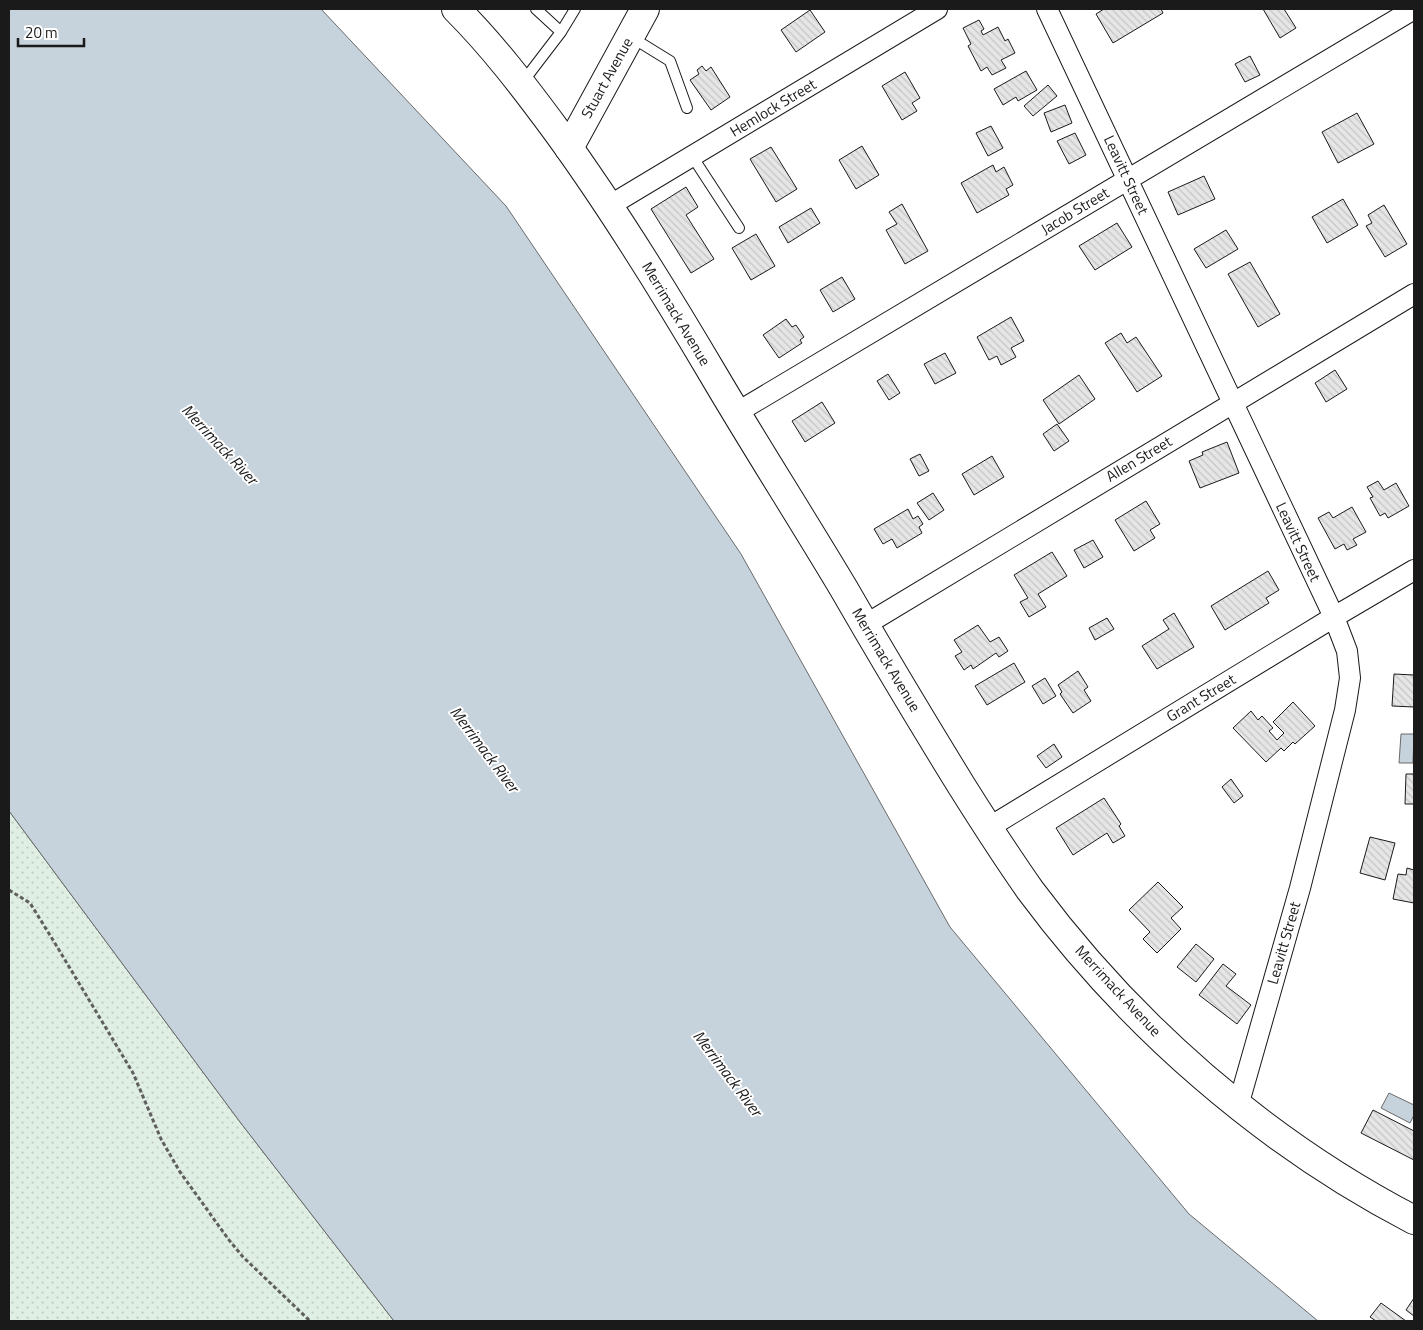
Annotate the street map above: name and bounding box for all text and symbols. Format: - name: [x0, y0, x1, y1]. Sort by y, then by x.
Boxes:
- scale bar: [18, 15, 84, 47]
- text: 20 m: [25, 21, 58, 44]
- street label: Stuart Avenue: [575, 33, 638, 122]
- street label: Hemlock Street: [725, 72, 821, 142]
- street label: Leavitt Street: [1098, 131, 1155, 219]
- street label: Jacob Street: [1036, 181, 1114, 240]
- street label: Merrimack Avenue: [636, 257, 717, 370]
- water label: Merrimack River: [176, 398, 265, 491]
- street label: Allen Street: [1101, 429, 1177, 487]
- street label: Leavitt Street: [1270, 498, 1327, 586]
- street label: Merrimack Avenue: [846, 603, 927, 716]
- street label: Grant Street: [1162, 667, 1240, 727]
- water label: Merrimack River: [445, 701, 527, 799]
- street label: Leavitt Street: [1261, 898, 1307, 987]
- street label: Merrimack Avenue: [1070, 940, 1167, 1042]
- water label: Merrimack River: [688, 1025, 770, 1123]

